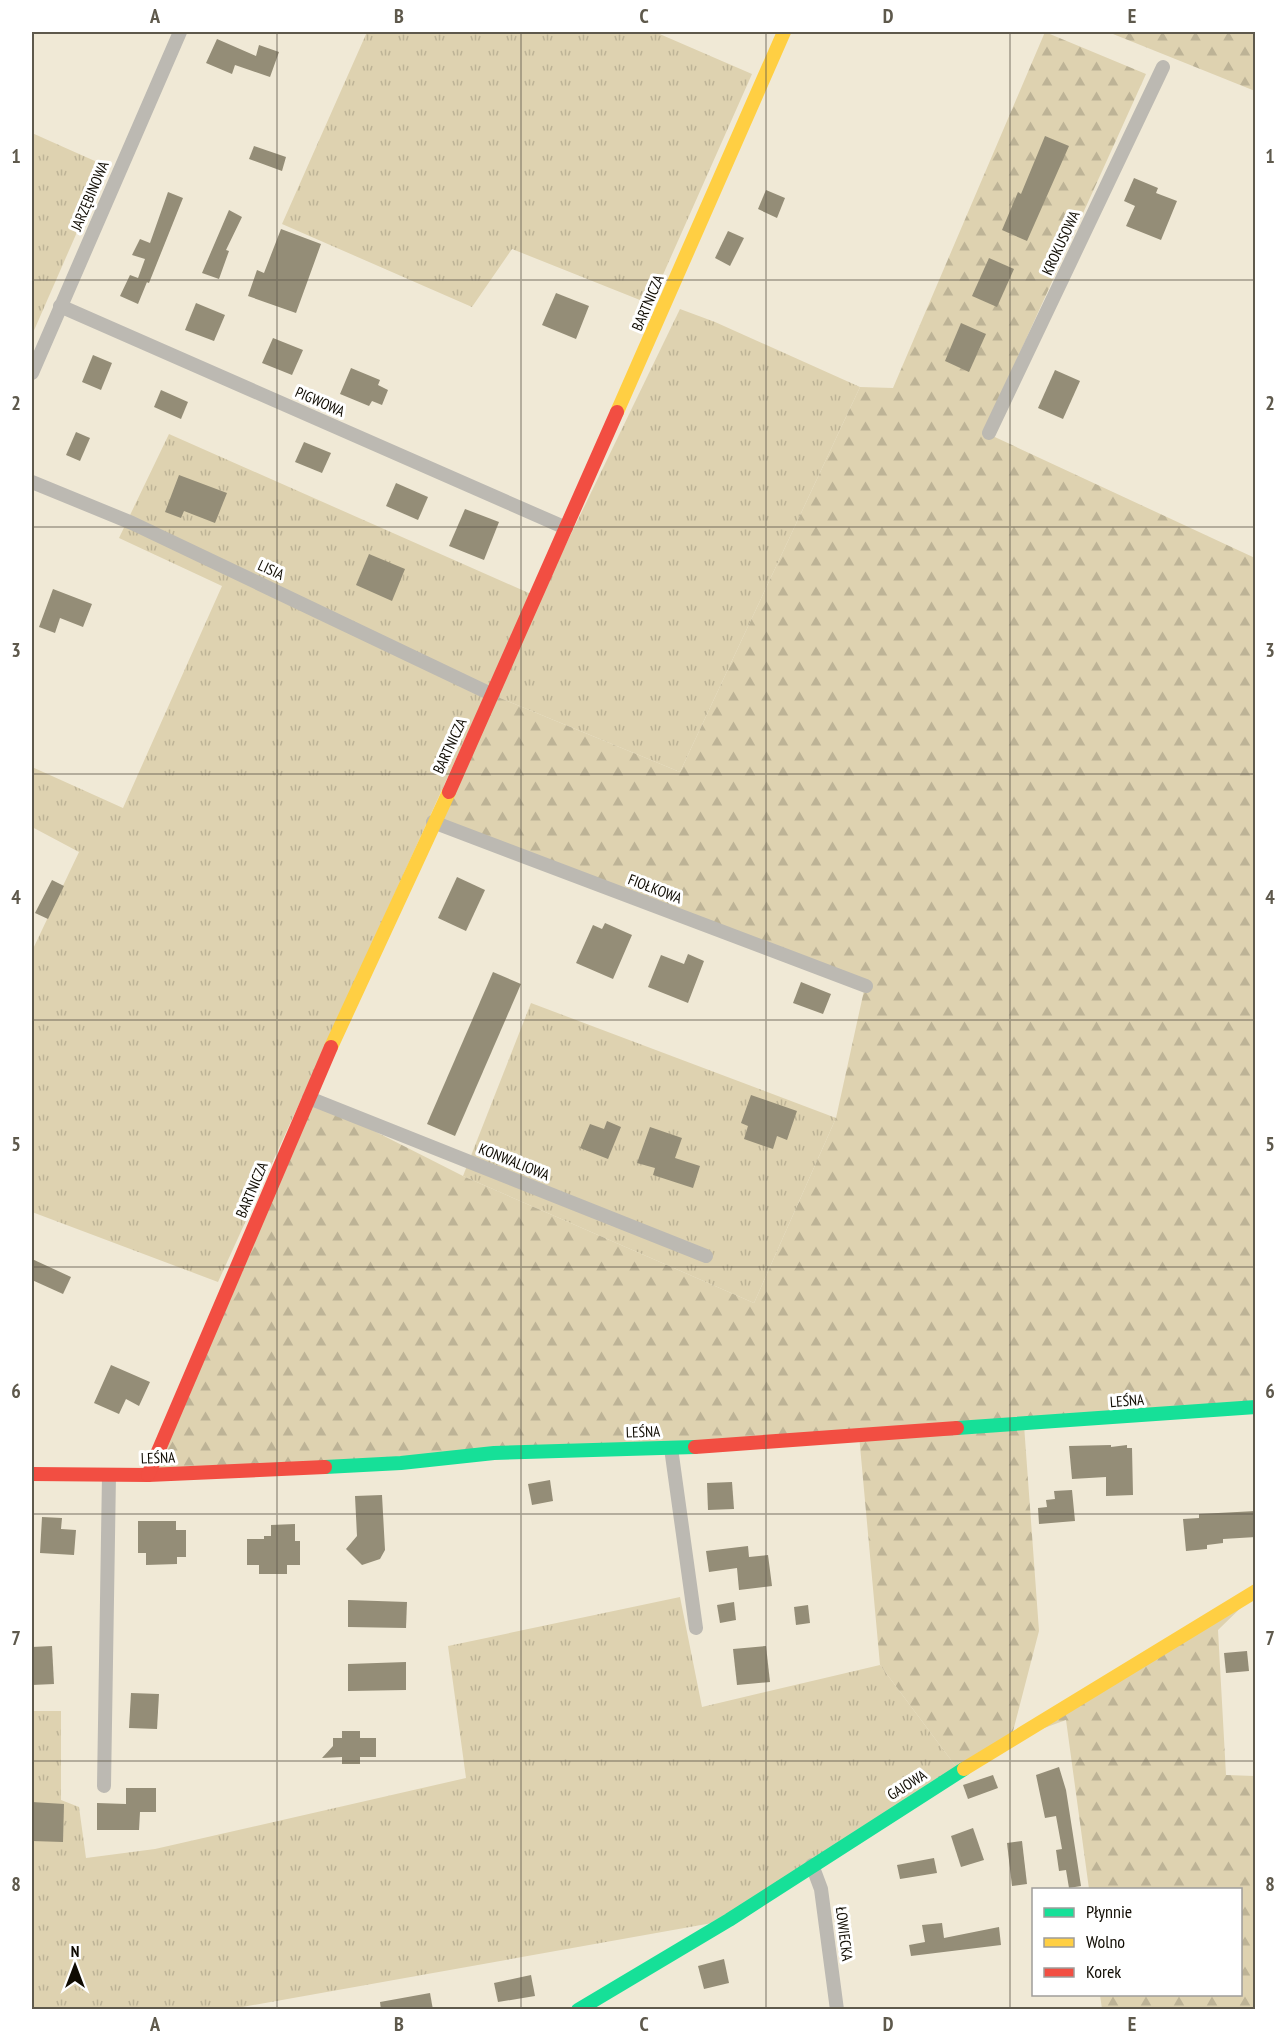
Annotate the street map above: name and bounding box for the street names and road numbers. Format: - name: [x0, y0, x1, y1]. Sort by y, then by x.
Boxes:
- street label: JARZĘBINOWA: [66, 157, 113, 235]
- street label: KROKUSOWA: [1037, 207, 1084, 278]
- street label: BARTNICZA: [627, 271, 668, 334]
- street label: PIGWOWA: [292, 382, 349, 421]
- street label: LISIA: [255, 555, 288, 584]
- street label: BARTNICZA: [428, 714, 471, 776]
- street label: FIOŁKOWA: [626, 870, 686, 908]
- street label: KONWALIOWA: [476, 1139, 553, 1185]
- street label: BARTNICZA: [231, 1158, 272, 1221]
- street label: LEŚNA: [1109, 1390, 1146, 1411]
- street label: LEŚNA: [626, 1421, 661, 1442]
- street label: LEŚNA: [141, 1447, 176, 1468]
- street label: GAJOWA: [884, 1765, 931, 1804]
- street label: ŁOWIECKA: [832, 1906, 857, 1963]

